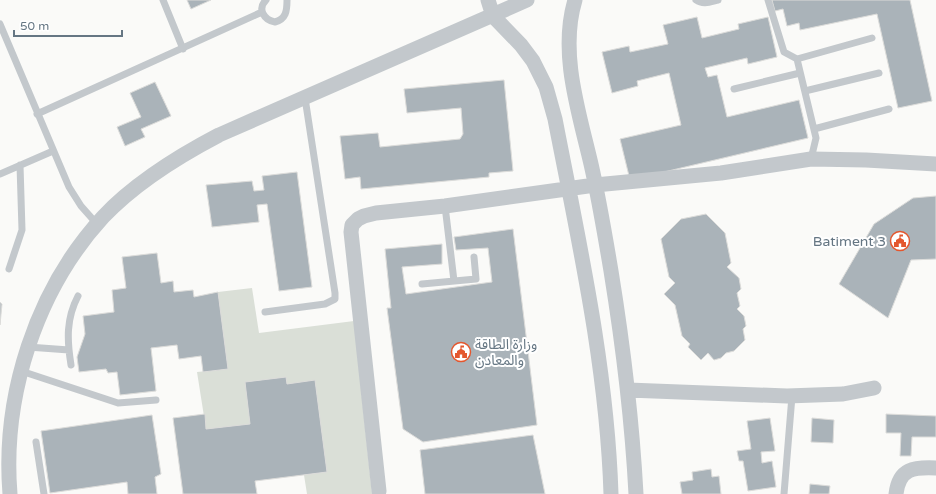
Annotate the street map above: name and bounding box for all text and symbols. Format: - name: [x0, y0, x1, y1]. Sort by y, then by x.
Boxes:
- scale bar: [14, 12, 122, 38]
- text: 50 m: [20, 19, 49, 33]
- public building icon: Batiment 3: [889, 230, 911, 252]
- place label: Batiment 3: [813, 233, 886, 250]
- place label: وزارة الطاقة والمعادن: [475, 336, 537, 369]
- public building icon: وزارة الطاقة والمعادن: [450, 341, 472, 363]

